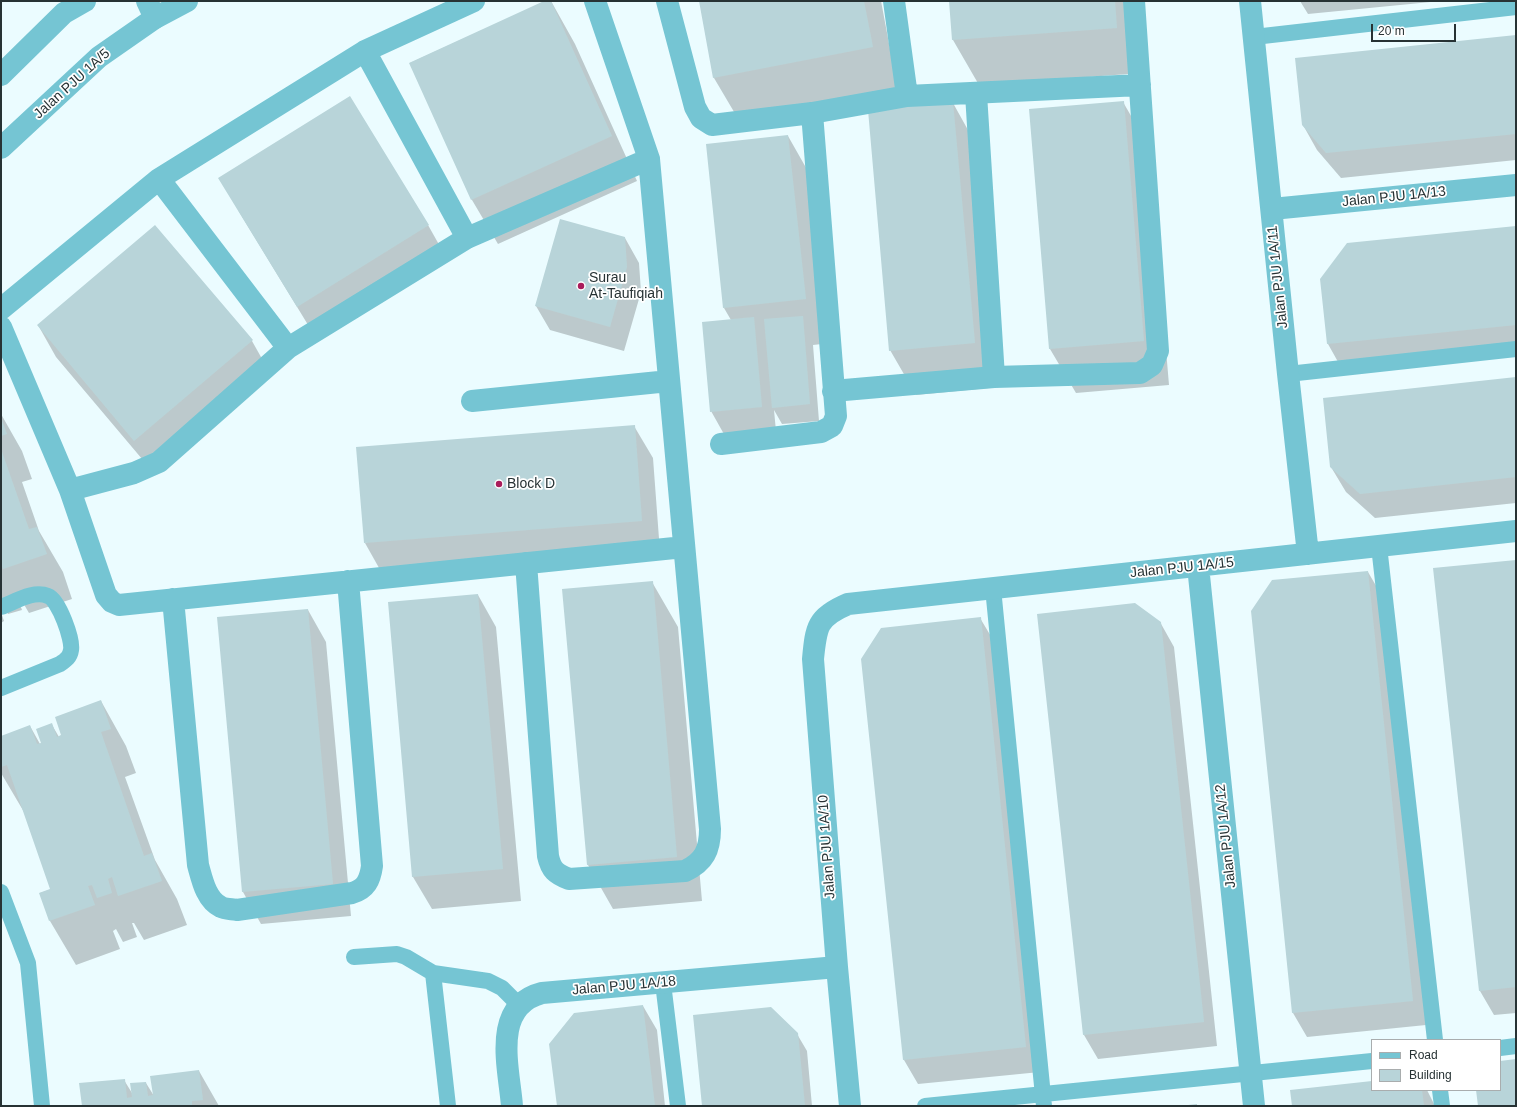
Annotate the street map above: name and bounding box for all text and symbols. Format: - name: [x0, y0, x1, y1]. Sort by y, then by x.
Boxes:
- scale bar: [1373, 16, 1458, 42]
- text: 20 m: [1378, 24, 1405, 38]
- street label: Jalan PJU 1A/5: [31, 45, 113, 123]
- street label: Jalan PJU 1A/13: [1341, 183, 1447, 211]
- street label: Jalan PJU 1A/11: [1264, 225, 1292, 329]
- place label: Surau At-Taufiqiah: [589, 270, 663, 302]
- marker: Surau At-Taufiqiah: [576, 281, 586, 291]
- place label: Block D: [507, 476, 555, 492]
- marker: Block D: [494, 479, 504, 489]
- street label: Jalan PJU 1A/15: [1129, 554, 1235, 582]
- street label: Jalan PJU 1A/12: [1212, 783, 1240, 889]
- street label: Jalan PJU 1A/10: [815, 794, 839, 900]
- street label: Jalan PJU 1A/18: [571, 973, 677, 999]
- legend: [1371, 1039, 1501, 1091]
- text: Road: [1409, 1048, 1438, 1062]
- text: Building: [1409, 1068, 1452, 1082]

